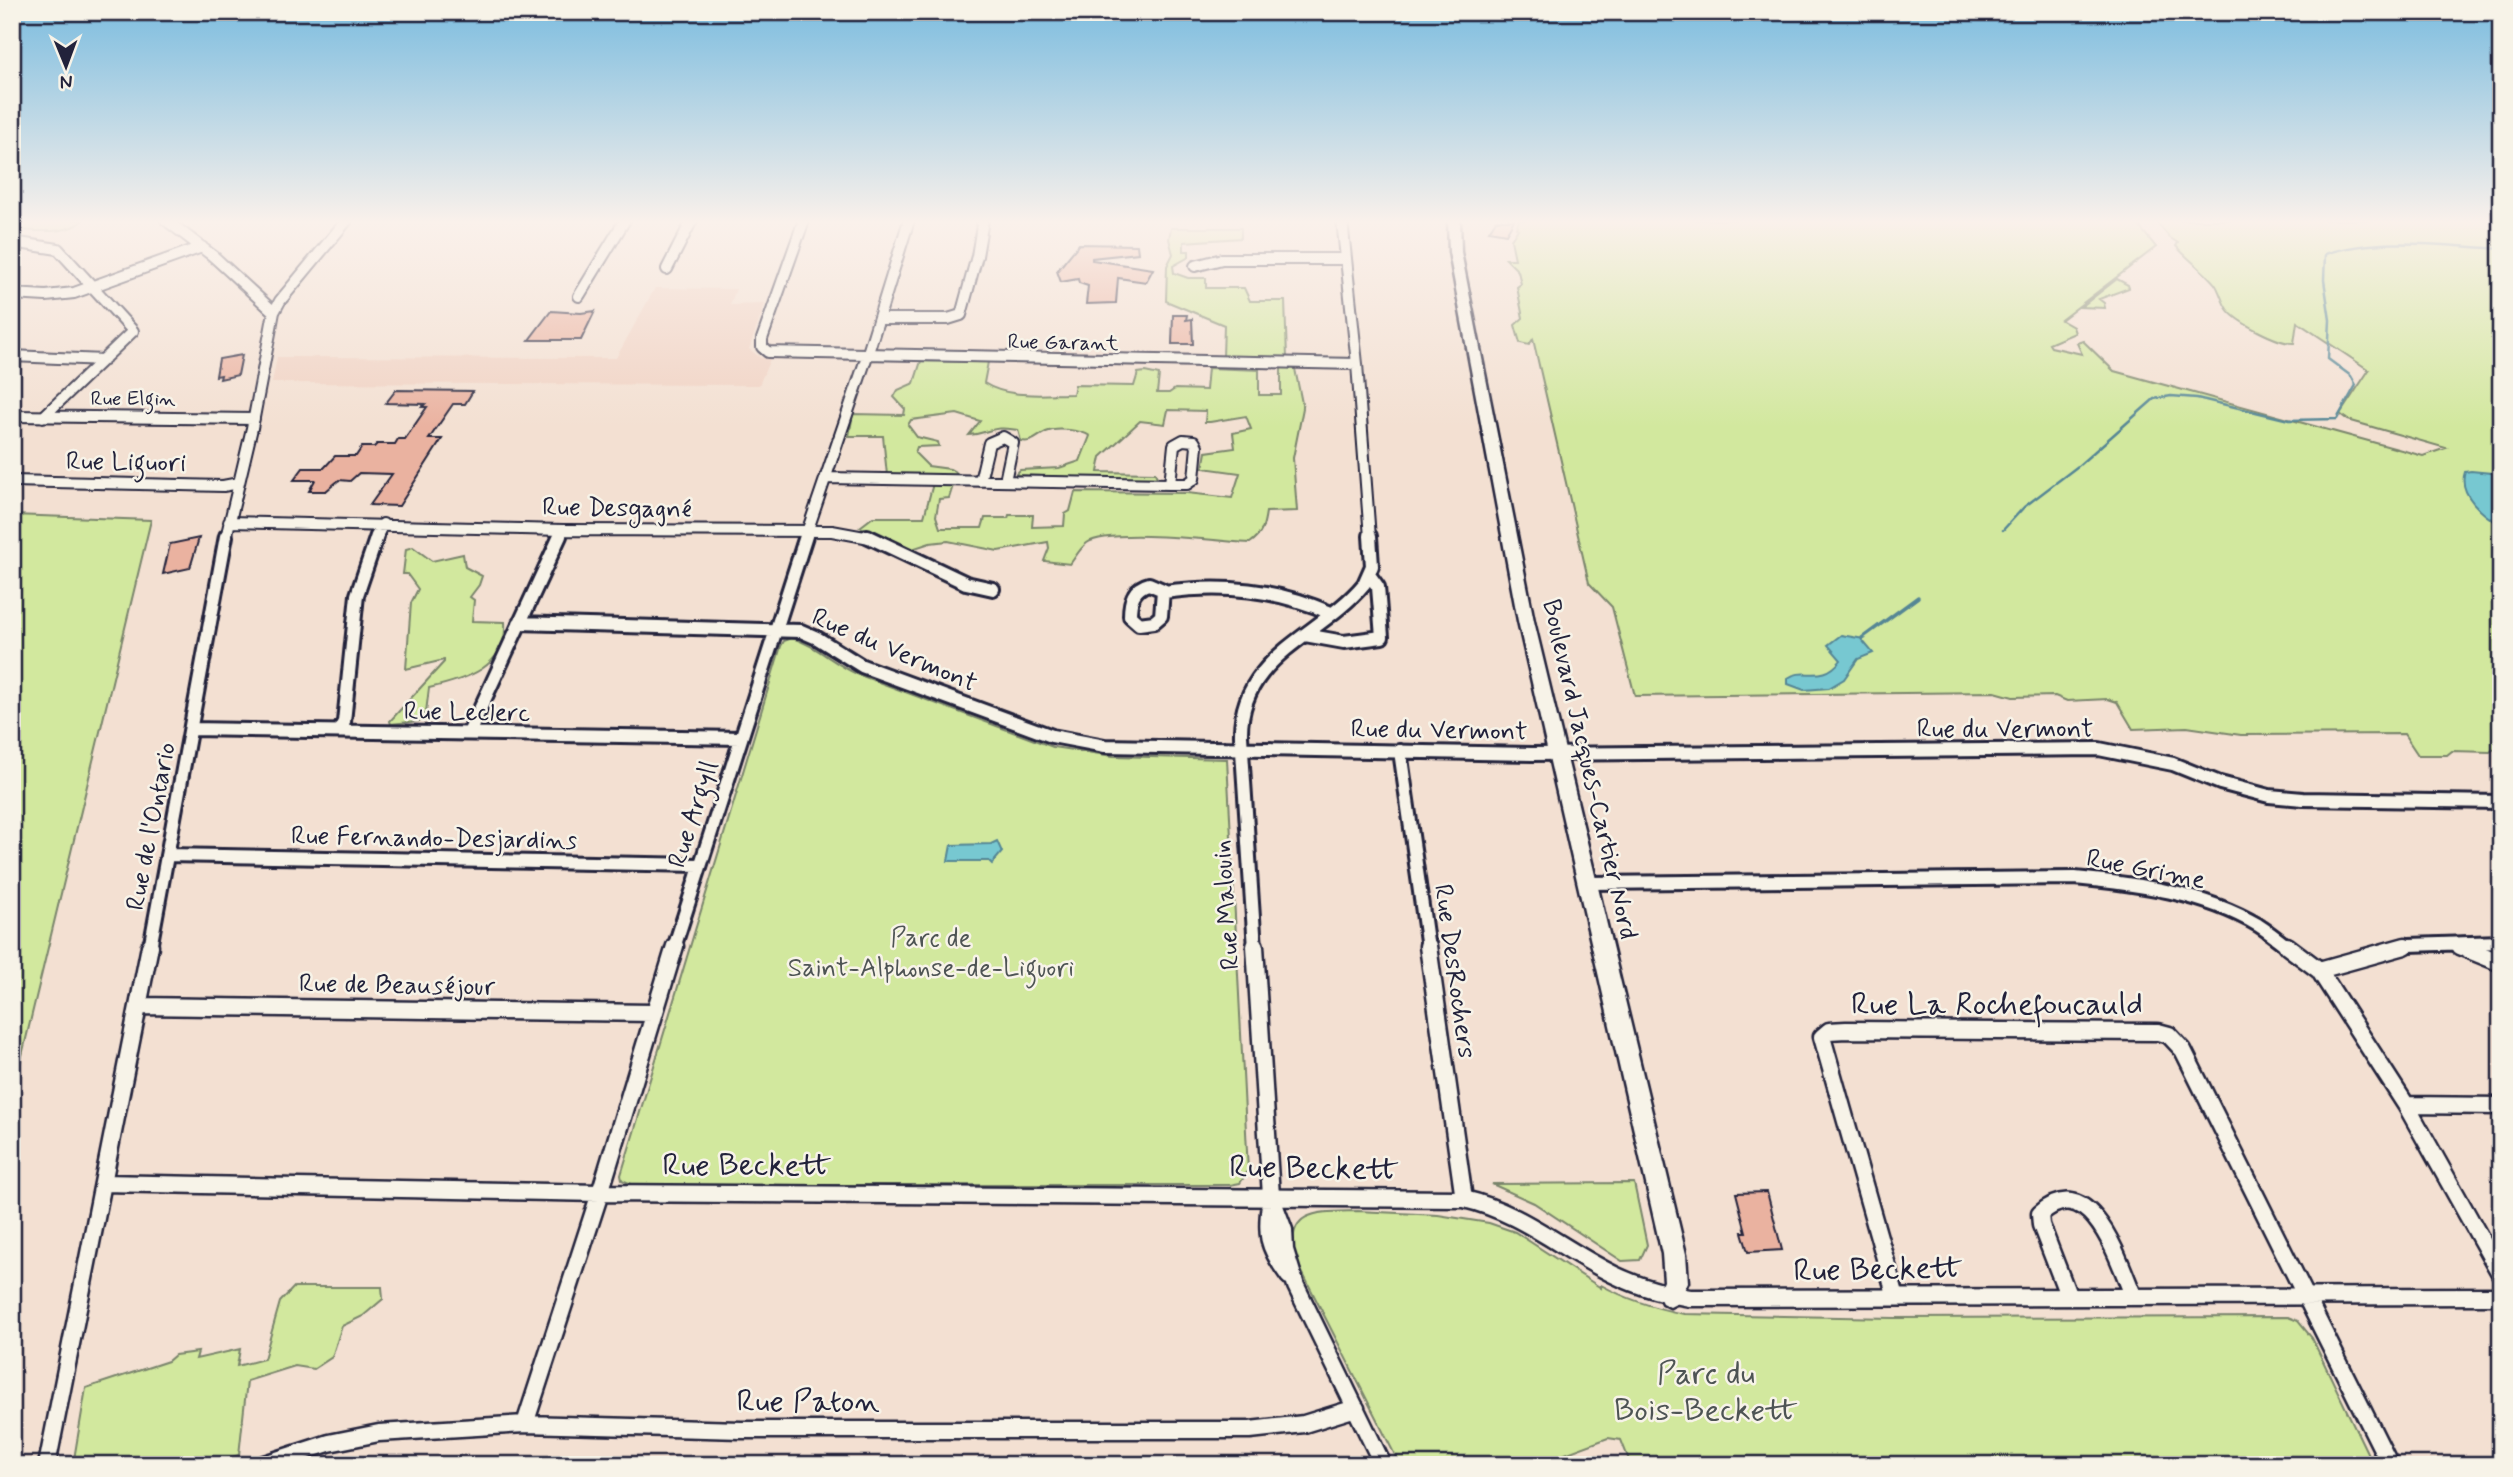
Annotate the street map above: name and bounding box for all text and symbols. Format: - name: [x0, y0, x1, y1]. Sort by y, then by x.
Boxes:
- north arrow: [32, 32, 102, 102]
- text: N: [60, 69, 73, 94]
- street label: Rue Garant: [1007, 328, 1119, 358]
- street label: Rue Elgin: [90, 385, 176, 415]
- street label: Rue Liguori: [66, 445, 186, 484]
- street label: Rue Desgagné: [542, 491, 692, 529]
- street label: Boulevard Jacques-Cartier Nord: [1533, 596, 1645, 943]
- street label: Rue du Vermont: [806, 601, 982, 701]
- street label: Rue Leclerc: [403, 695, 531, 731]
- street label: Rue du Vermont: [1350, 712, 1528, 750]
- street label: Rue du Vermont: [1917, 713, 2093, 747]
- street label: Rue de l'Ontario: [119, 739, 185, 913]
- street label: Rue Argyll: [661, 757, 730, 873]
- street label: Rue Fernando-Desjardins: [291, 820, 577, 858]
- street label: Rue Malouin: [1205, 839, 1249, 971]
- street label: Rue Grime: [2083, 842, 2208, 898]
- street label: Rue DesRochers: [1425, 882, 1483, 1061]
- park label: Parc de Saint-Alphonse-de-Liguori: [788, 922, 1074, 989]
- street label: Rue de Beauséjour: [299, 967, 496, 1005]
- street label: Rue La Rochefoucauld: [1851, 984, 2143, 1028]
- street label: Rue Beckett: [662, 1145, 832, 1187]
- street label: Rue Beckett: [1229, 1147, 1399, 1191]
- street label: Rue Beckett: [1793, 1248, 1963, 1292]
- park label: Parc du Bois-Beckett: [1614, 1353, 1798, 1432]
- street label: Rue Paton: [737, 1381, 879, 1423]

